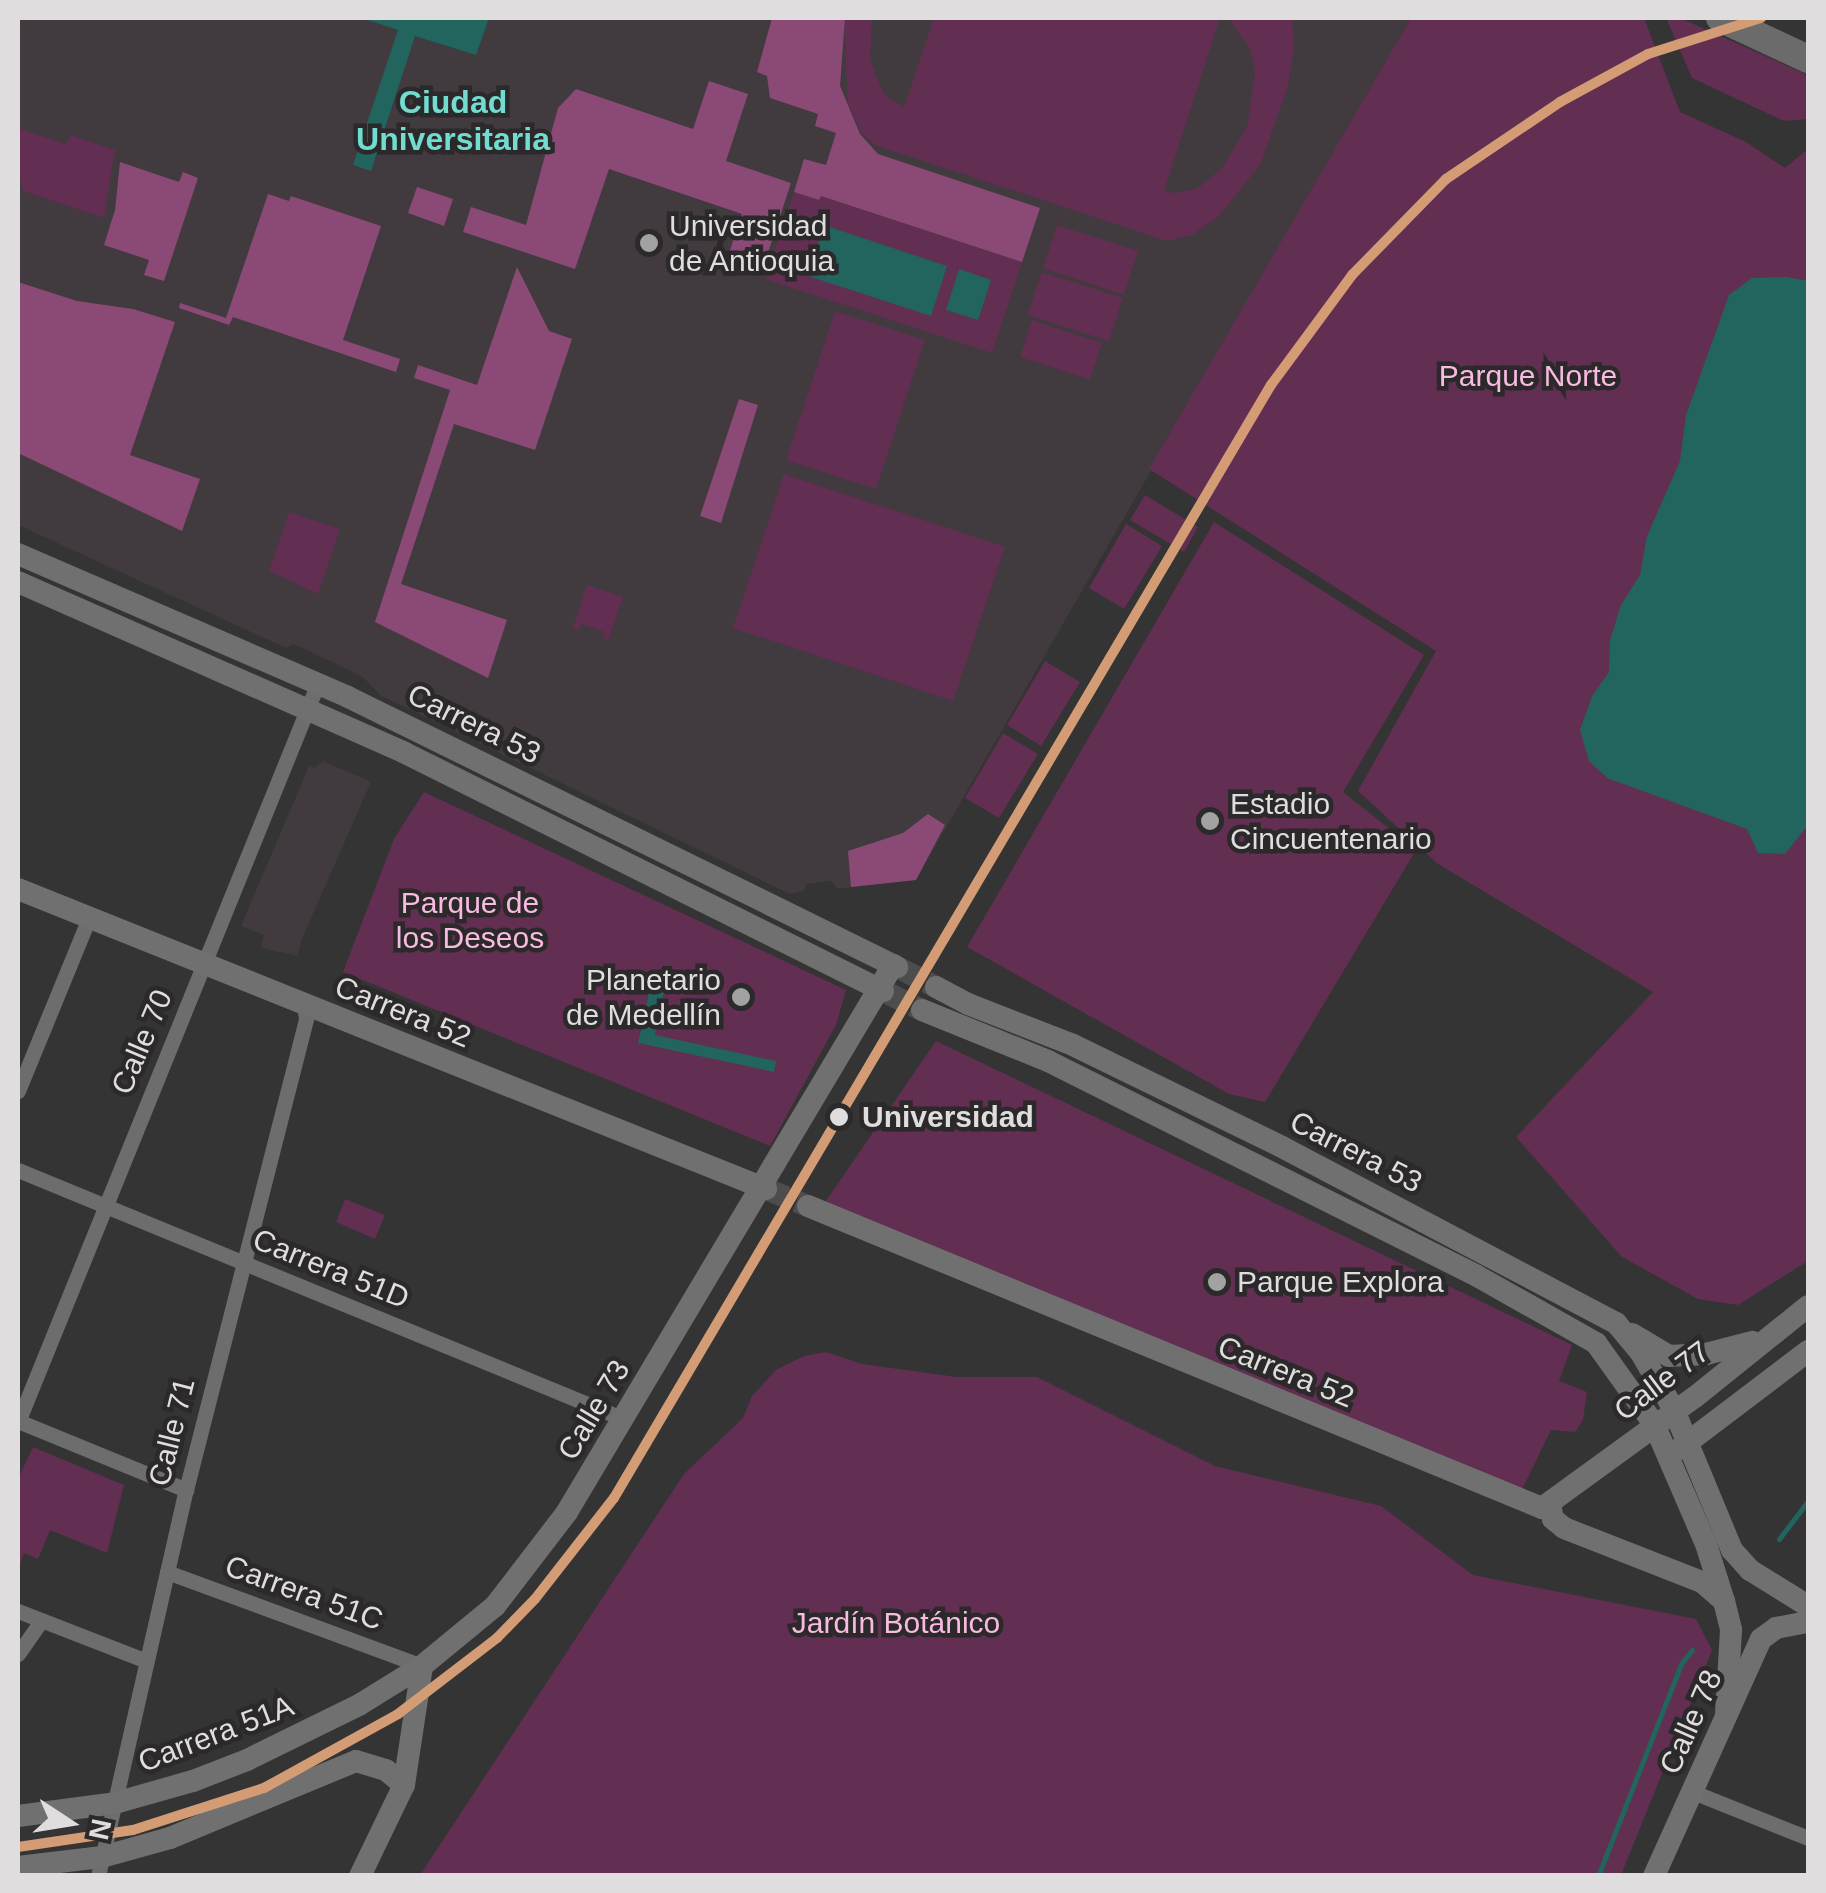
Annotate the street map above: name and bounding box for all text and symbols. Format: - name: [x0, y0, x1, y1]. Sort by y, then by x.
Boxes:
- district label: Ciudad Universitaria: [356, 84, 550, 159]
- place label: Universidad de Antioquia: [669, 208, 836, 278]
- marker: Universidad de Antioquia: [638, 232, 660, 254]
- park label: Parque Norte: [1439, 358, 1617, 394]
- street label: Carrera 53: [402, 676, 546, 772]
- place label: Estadio Cincuentenario: [1230, 786, 1432, 856]
- marker: Estadio Cincuentenario: [1199, 810, 1221, 832]
- park label: Parque de los Deseos: [396, 885, 544, 956]
- place label: Planetario de Medellín: [566, 962, 721, 1032]
- street label: Carrera 52: [330, 968, 476, 1056]
- street label: Calle 70: [104, 984, 180, 1100]
- marker: Planetario de Medellín: [730, 986, 752, 1008]
- place label: Universidad: [862, 1099, 1034, 1135]
- street label: Carrera 53: [1284, 1103, 1428, 1201]
- marker: Universidad: [826, 1104, 852, 1130]
- street label: Carrera 51D: [248, 1221, 414, 1317]
- place label: Parque Explora: [1237, 1264, 1444, 1300]
- marker: Parque Explora: [1206, 1271, 1228, 1293]
- street label: Carrera 52: [1213, 1328, 1359, 1416]
- street label: Calle 77: [1607, 1334, 1717, 1428]
- street label: Calle 73: [550, 1354, 638, 1466]
- street label: Calle 71: [141, 1374, 203, 1490]
- street label: Carrera 51C: [220, 1548, 388, 1638]
- park label: Jardín Botánico: [792, 1605, 1000, 1641]
- street label: Calle 78: [1652, 1664, 1730, 1780]
- street label: Carrera 51A: [133, 1688, 299, 1780]
- north arrow: [20, 1773, 120, 1873]
- text: N: [83, 1816, 117, 1842]

